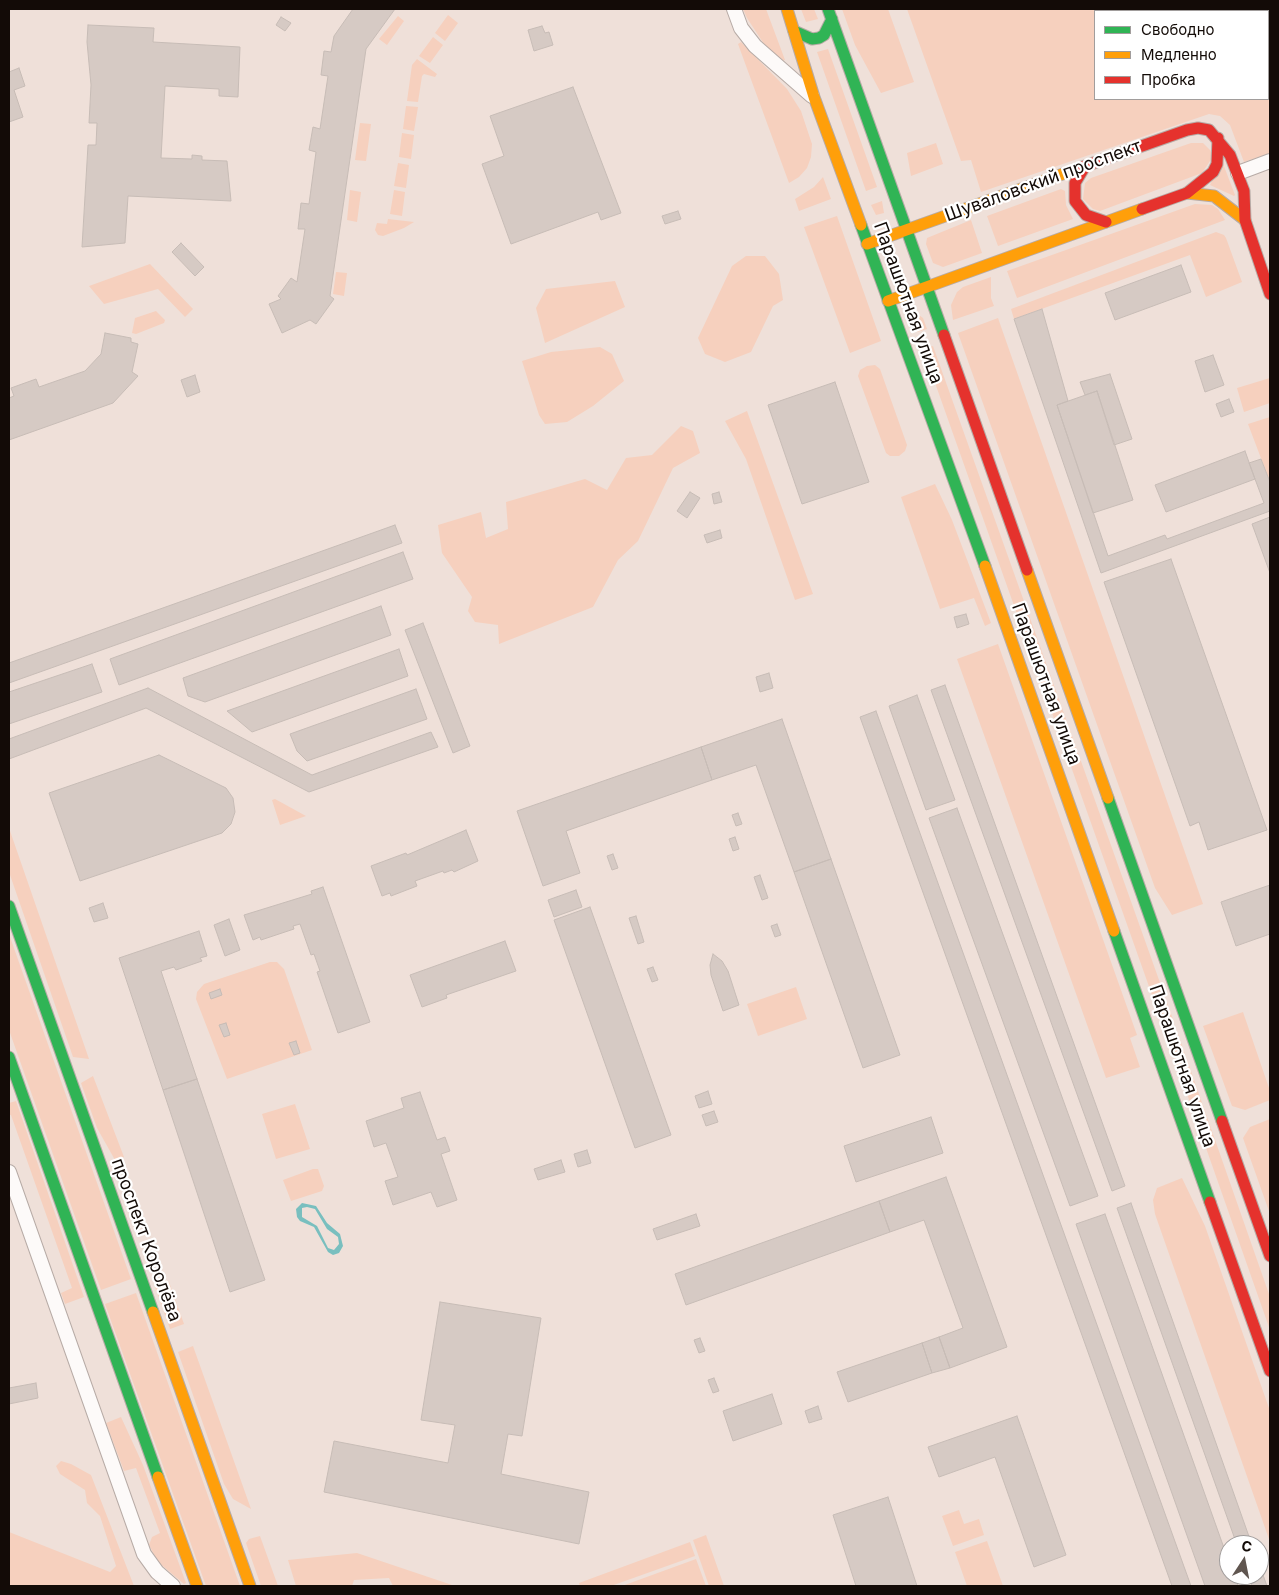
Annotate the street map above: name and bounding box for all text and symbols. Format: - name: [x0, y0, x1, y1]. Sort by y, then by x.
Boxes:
- legend: [1094, 10, 1269, 100]
- text: Свободно: [1141, 20, 1215, 39]
- text: Медленно: [1141, 45, 1217, 64]
- text: Пробка: [1141, 70, 1196, 89]
- street label: Шуваловский проспект: [942, 135, 1144, 227]
- street label: Парашютная улица: [869, 219, 947, 387]
- street label: Парашютная улица: [1007, 600, 1085, 768]
- street label: Парашютная улица: [1144, 982, 1220, 1150]
- street label: проспект Королёва: [106, 1155, 186, 1325]
- north arrow: [1219, 1535, 1269, 1585]
- text: С: [1240, 1536, 1253, 1555]

